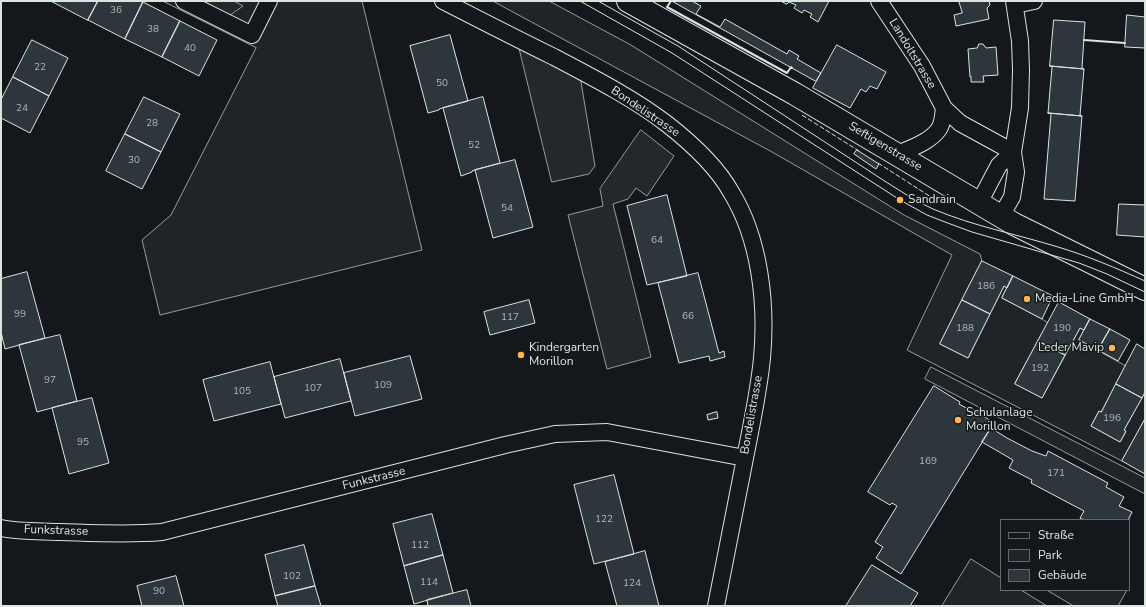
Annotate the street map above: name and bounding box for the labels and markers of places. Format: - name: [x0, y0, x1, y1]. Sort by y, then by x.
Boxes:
- place label: Sandrain: [908, 193, 956, 207]
- marker: Sandrain: [895, 195, 905, 205]
- place label: Media-Line GmbH: [1035, 292, 1134, 306]
- marker: Media-Line GmbH: [1022, 294, 1032, 304]
- place label: Kindergarten Morillon: [529, 341, 599, 369]
- place label: Leder Mavip: [1038, 341, 1104, 355]
- marker: Leder Mavip: [1107, 343, 1117, 353]
- marker: Kindergarten Morillon: [516, 350, 526, 360]
- place label: Schulanlage Morillon: [966, 406, 1033, 434]
- marker: Schulanlage Morillon: [953, 415, 963, 425]

